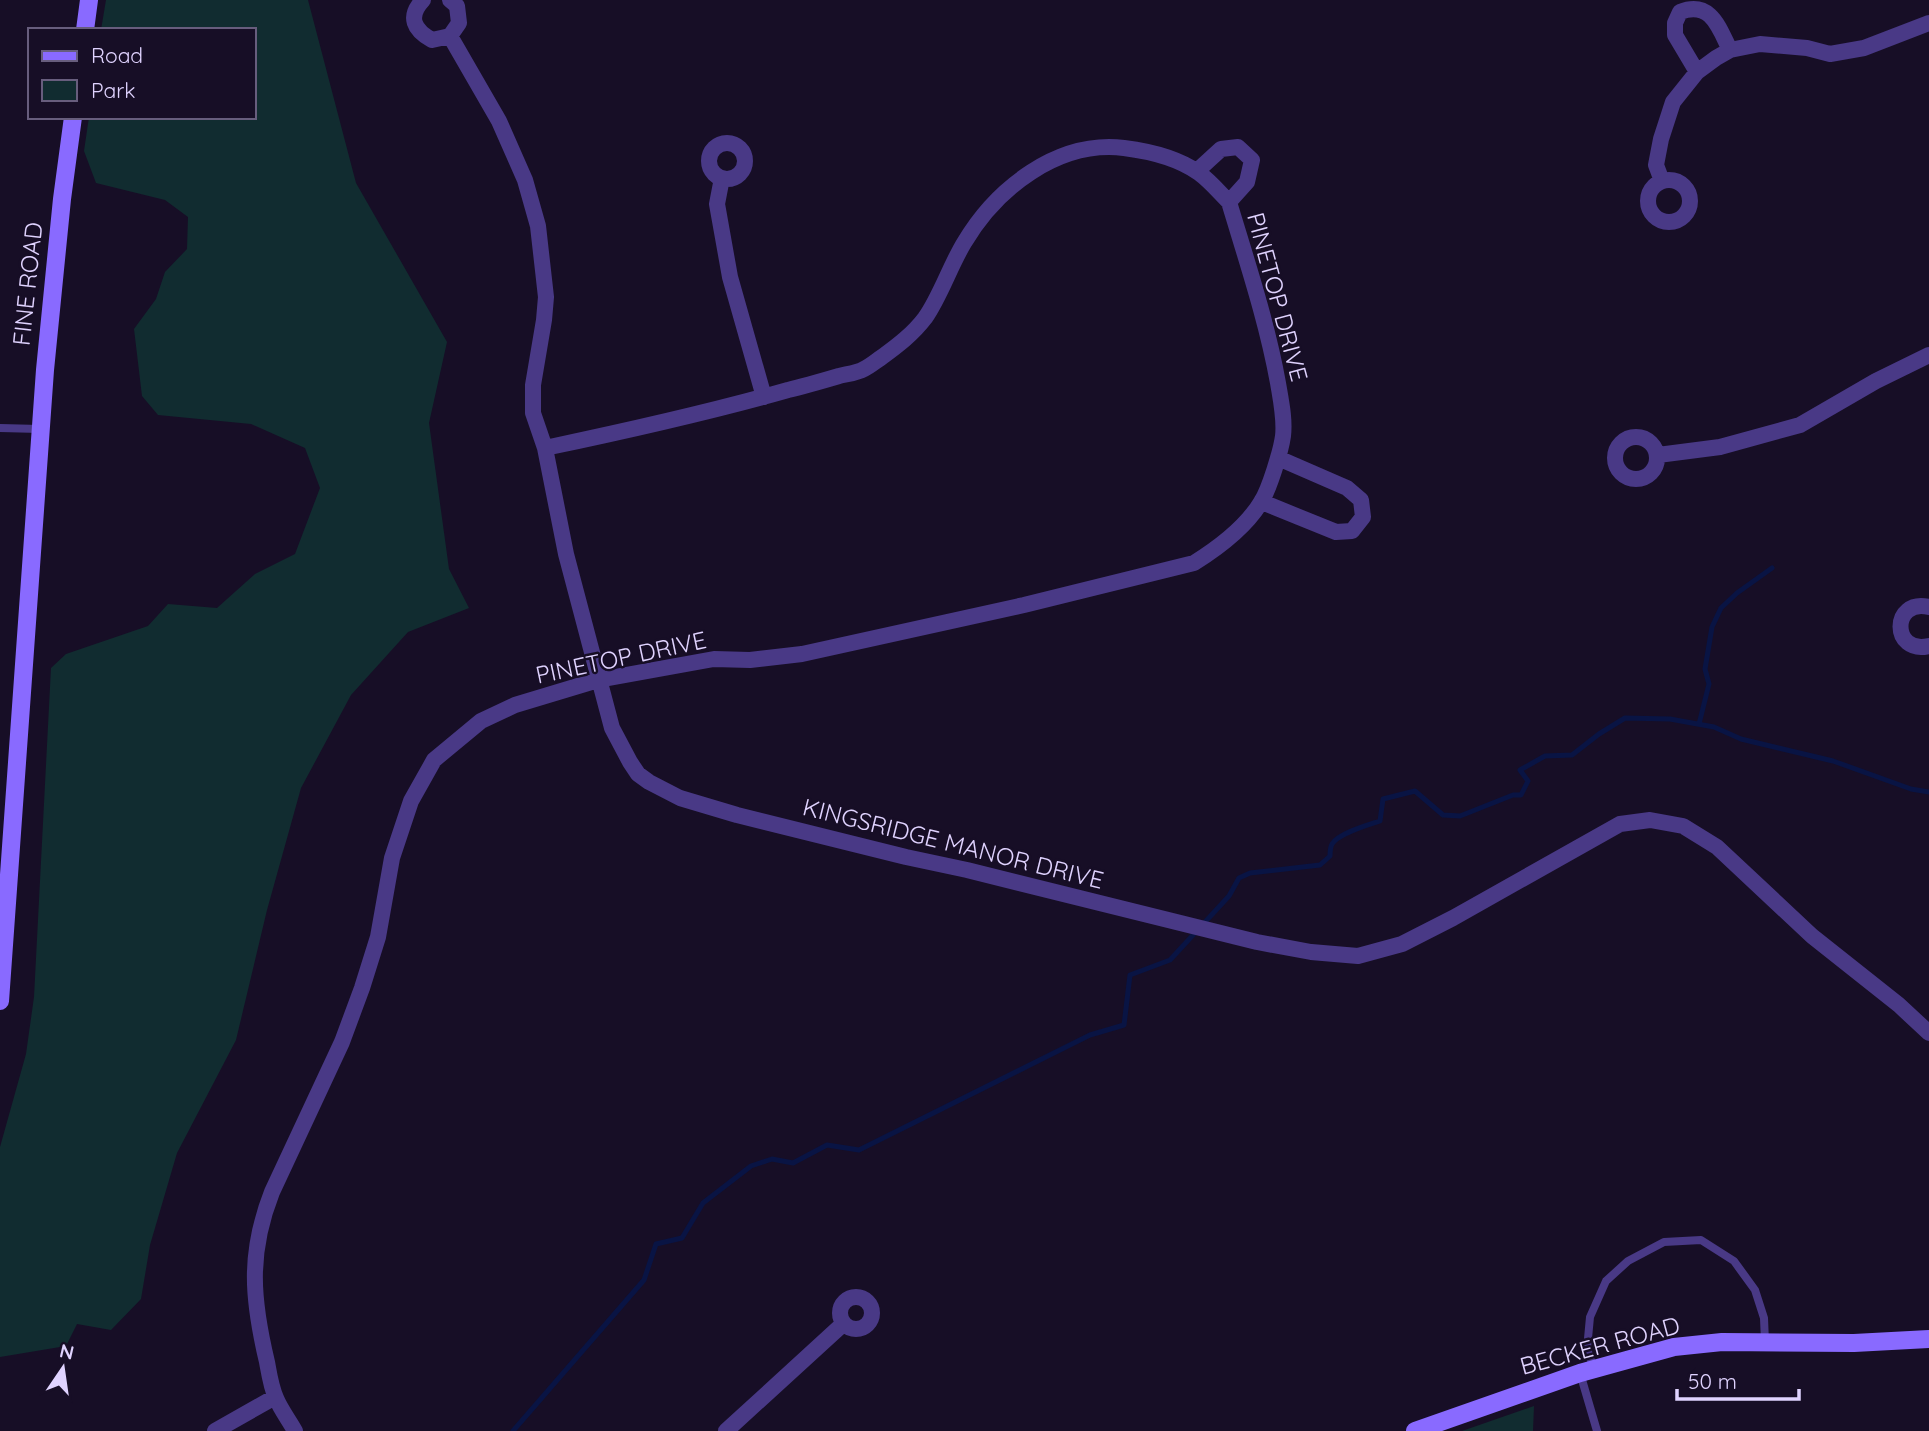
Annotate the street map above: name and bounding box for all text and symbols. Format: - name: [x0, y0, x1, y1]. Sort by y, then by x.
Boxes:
- legend: [28, 28, 256, 119]
- text: Road: [91, 42, 143, 68]
- text: Park: [91, 77, 135, 103]
- street label: PINETOP DRIVE: [1241, 209, 1315, 384]
- street label: FINE ROAD: [6, 221, 48, 347]
- street label: PINETOP DRIVE: [533, 624, 709, 690]
- street label: KINGSRIDGE MANOR DRIVE: [800, 791, 1107, 895]
- street label: BECKER ROAD: [1517, 1309, 1683, 1381]
- north arrow: [28, 1333, 98, 1403]
- text: N: [57, 1338, 76, 1365]
- scale bar: [1677, 1358, 1800, 1402]
- text: 50 m: [1688, 1368, 1737, 1394]

